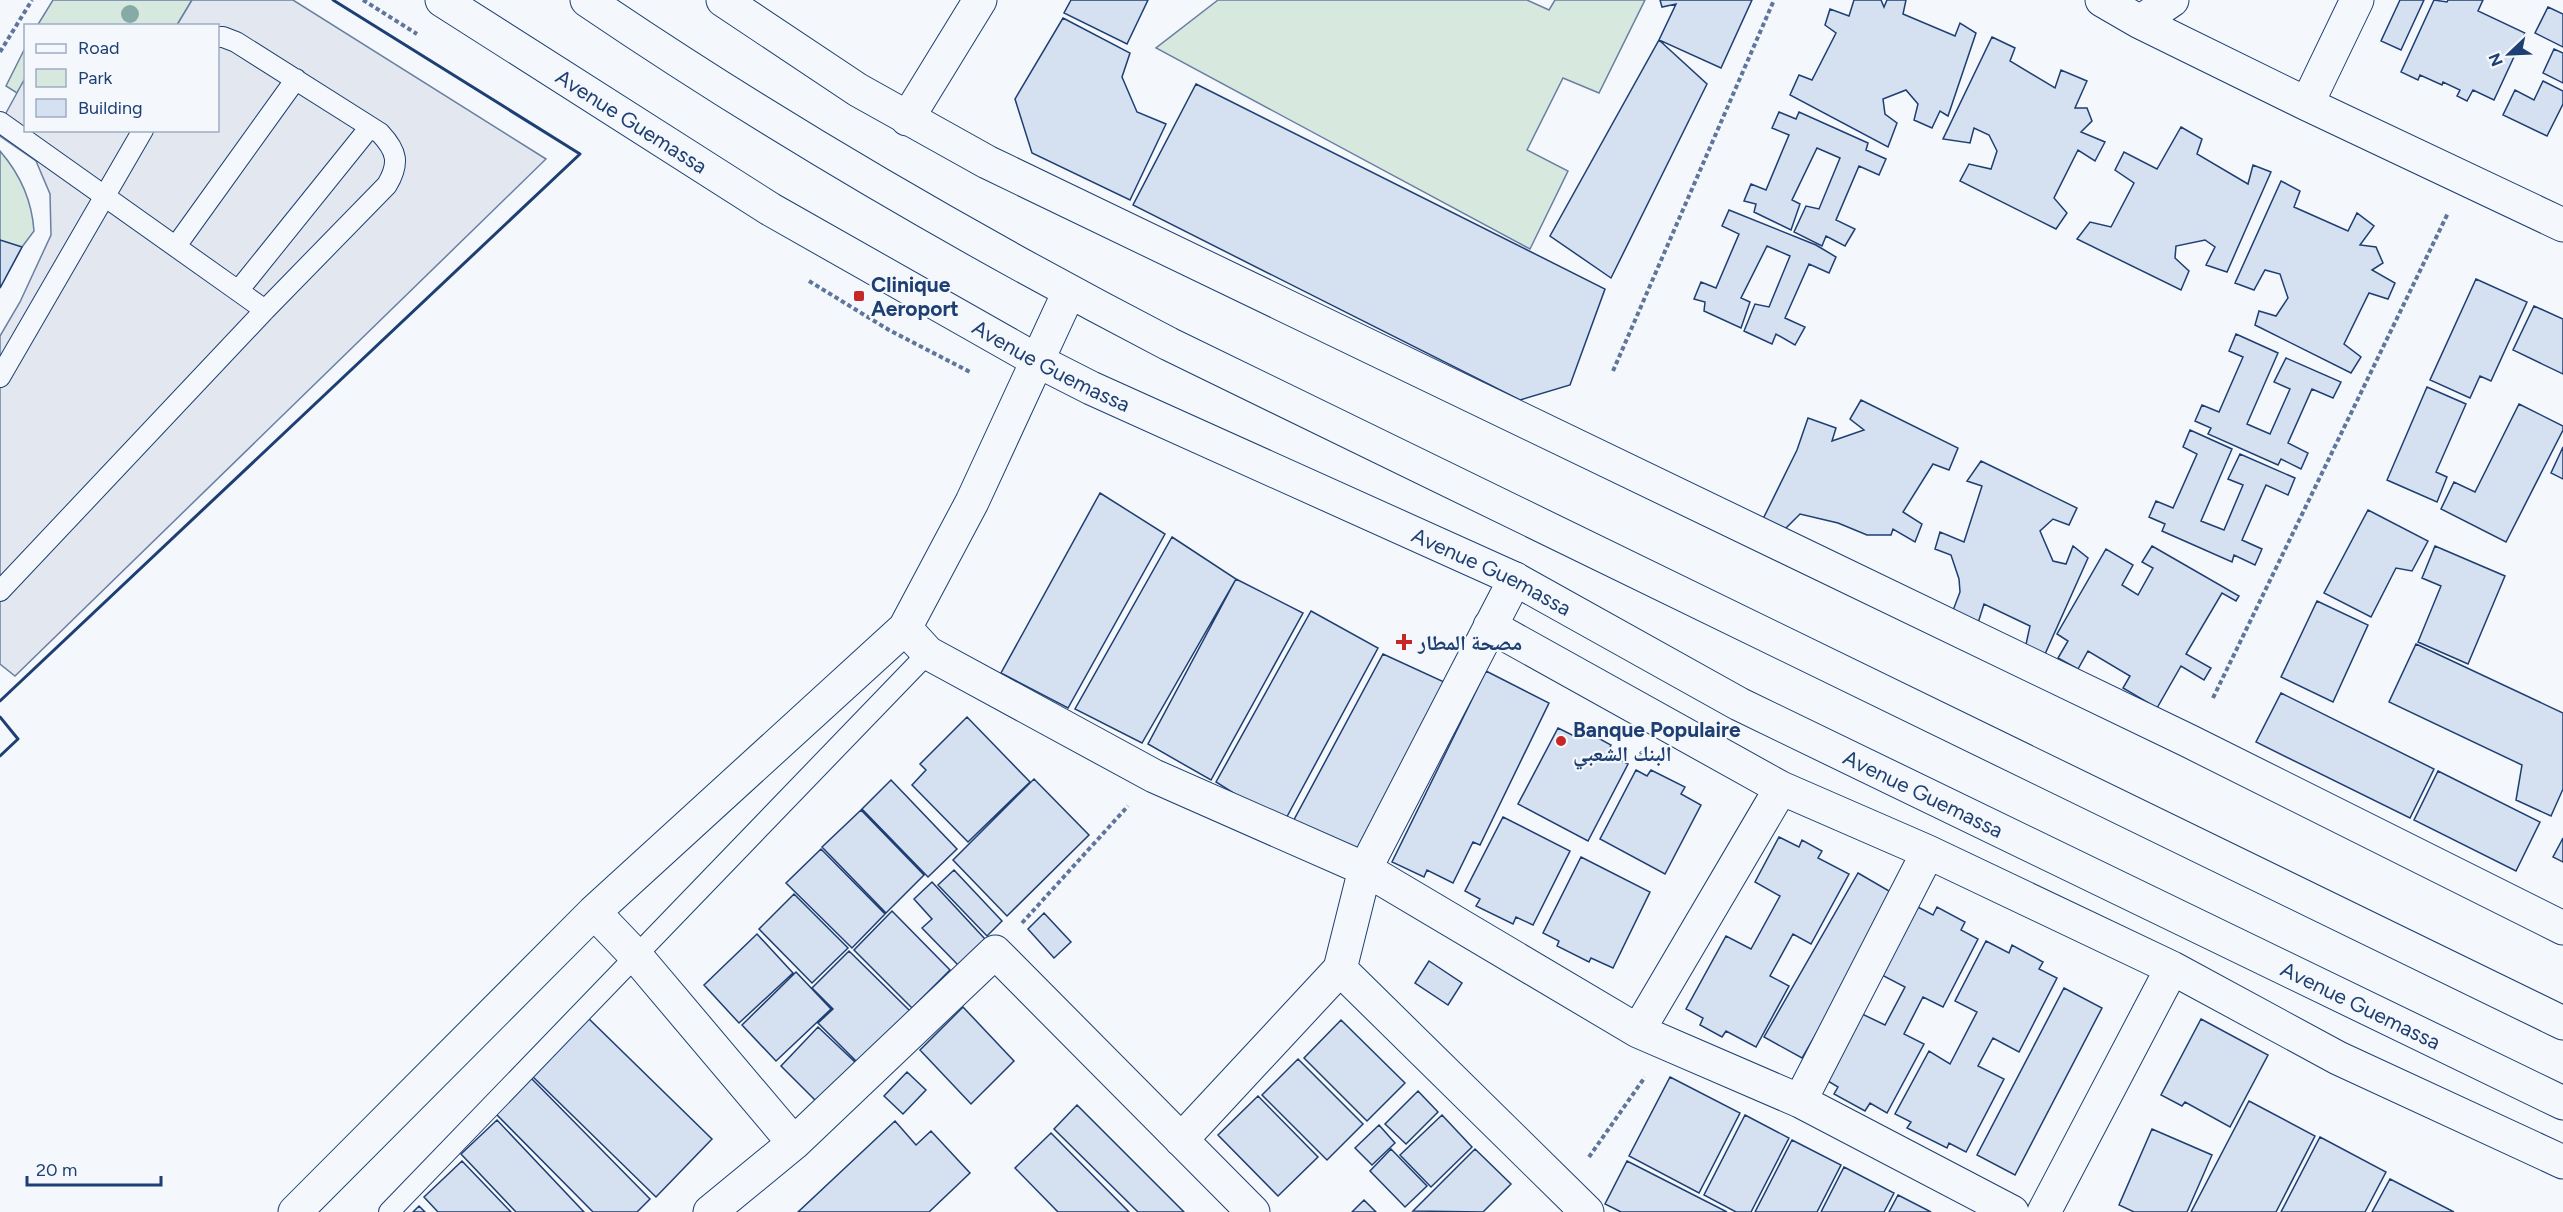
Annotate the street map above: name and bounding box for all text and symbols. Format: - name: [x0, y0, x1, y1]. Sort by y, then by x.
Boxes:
- legend: [24, 24, 219, 132]
- north arrow: [2479, 24, 2539, 84]
- text: Road: [78, 37, 119, 59]
- text: N: [2484, 50, 2507, 69]
- street label: Avenue Guemassa: [552, 64, 712, 178]
- text: Park: [78, 67, 113, 89]
- text: Building: [78, 97, 143, 119]
- place label: Clinique Aeroport: [871, 272, 959, 321]
- marker: Clinique Aeroport: [852, 289, 866, 303]
- street label: Avenue Guemassa: [968, 314, 1134, 416]
- street label: Avenue Guemassa: [1408, 522, 1576, 620]
- place label: مصحة المطار: [1417, 630, 1522, 655]
- marker: مصحة المطار: [1395, 633, 1413, 651]
- place label: Banque Populaire البنك الشعبي: [1573, 717, 1741, 770]
- marker: Banque Populaire البنك الشعبي: [1554, 734, 1568, 748]
- street label: Avenue Guemassa: [1840, 744, 2007, 843]
- street label: Avenue Guemassa: [2277, 956, 2445, 1054]
- scale bar: [27, 1149, 160, 1187]
- text: 20 m: [36, 1159, 77, 1181]

